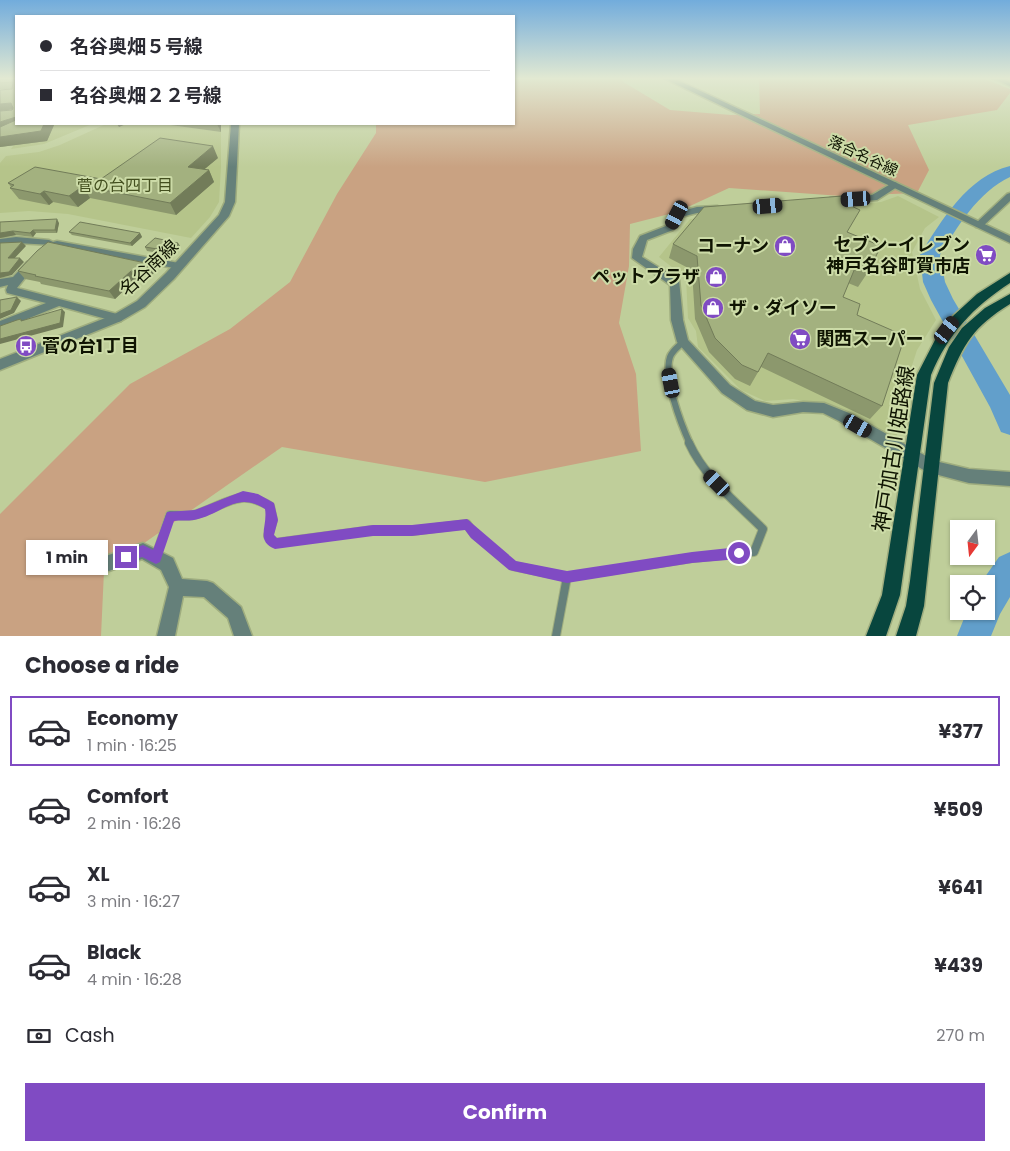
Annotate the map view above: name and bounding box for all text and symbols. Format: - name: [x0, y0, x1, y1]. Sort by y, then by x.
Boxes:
- text: 名谷奥畑５号線: [70, 33, 203, 60]
- text: 名谷奥畑２２号線: [70, 82, 222, 109]
- street label: 落合名谷線: [825, 130, 902, 181]
- district label: 菅の台四丁目: [77, 174, 173, 197]
- car: [840, 190, 871, 208]
- car: [752, 197, 783, 215]
- car: [663, 198, 690, 232]
- place label: セブン-イレブン 神戸名谷町賀市店: [826, 232, 970, 278]
- place label: コーナン: [697, 233, 769, 258]
- street label: 名谷南線: [114, 234, 184, 301]
- shop icon: コーナン: [773, 234, 797, 258]
- supermarket icon: セブン-イレブン 神戸名谷町賀市店: [974, 243, 998, 267]
- place label: ペットプラザ: [592, 264, 700, 289]
- shop icon: ペットプラザ: [704, 265, 728, 289]
- place label: ザ・ダイソー: [729, 295, 837, 320]
- shop icon: ザ・ダイソー: [701, 296, 725, 320]
- car: [931, 314, 962, 346]
- place label: 関西スーパー: [816, 326, 924, 351]
- supermarket icon: 関西スーパー: [788, 327, 812, 351]
- place label: 菅の台1丁目: [42, 333, 139, 358]
- bus stop icon: 菅の台1丁目: [14, 334, 38, 358]
- street label: 神戸加古川姫路線: [866, 364, 921, 534]
- car: [660, 367, 681, 399]
- car: [841, 412, 874, 440]
- car: [701, 467, 732, 499]
- north arrow: [950, 520, 995, 565]
- map controls: [950, 520, 995, 620]
- callout: 1 min: [26, 540, 108, 574]
- route start: [728, 542, 750, 564]
- text: 1 min: [46, 546, 88, 569]
- route end: [115, 546, 137, 568]
- button: locate: [950, 575, 995, 620]
- text: Choose a ride: [25, 650, 179, 681]
- text: Economy: [87, 705, 178, 732]
- icon: car: [27, 709, 72, 754]
- text: ¥377: [938, 718, 983, 745]
- text: 1 min · 16:25: [87, 734, 177, 757]
- text: Comfort: [87, 783, 169, 810]
- icon: car: [27, 787, 72, 832]
- text: ¥509: [934, 796, 983, 823]
- text: 2 min · 16:26: [87, 812, 181, 835]
- text: XL: [87, 861, 110, 888]
- icon: car: [27, 865, 72, 910]
- text: ¥641: [938, 874, 983, 901]
- text: 3 min · 16:27: [87, 890, 180, 913]
- text: Black: [87, 939, 141, 966]
- icon: car: [27, 943, 72, 988]
- text: ¥439: [934, 952, 983, 979]
- text: 4 min · 16:28: [87, 968, 182, 991]
- icon: cash: [25, 1022, 53, 1050]
- text: Cash: [65, 1022, 115, 1049]
- text: 270 m: [936, 1024, 985, 1047]
- button: Confirm: [25, 1083, 985, 1141]

